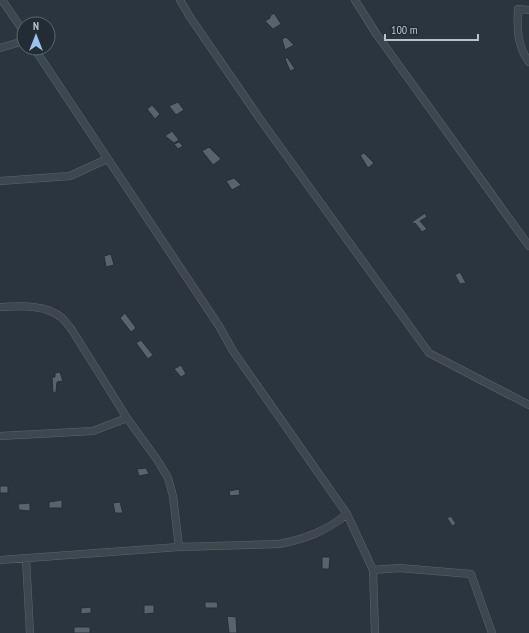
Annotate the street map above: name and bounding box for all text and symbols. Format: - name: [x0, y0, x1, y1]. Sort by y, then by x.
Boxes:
- north arrow: [16, 16, 56, 56]
- scale bar: [385, 16, 478, 42]
- text: N: [33, 19, 39, 33]
- text: 100 m: [391, 22, 418, 37]

